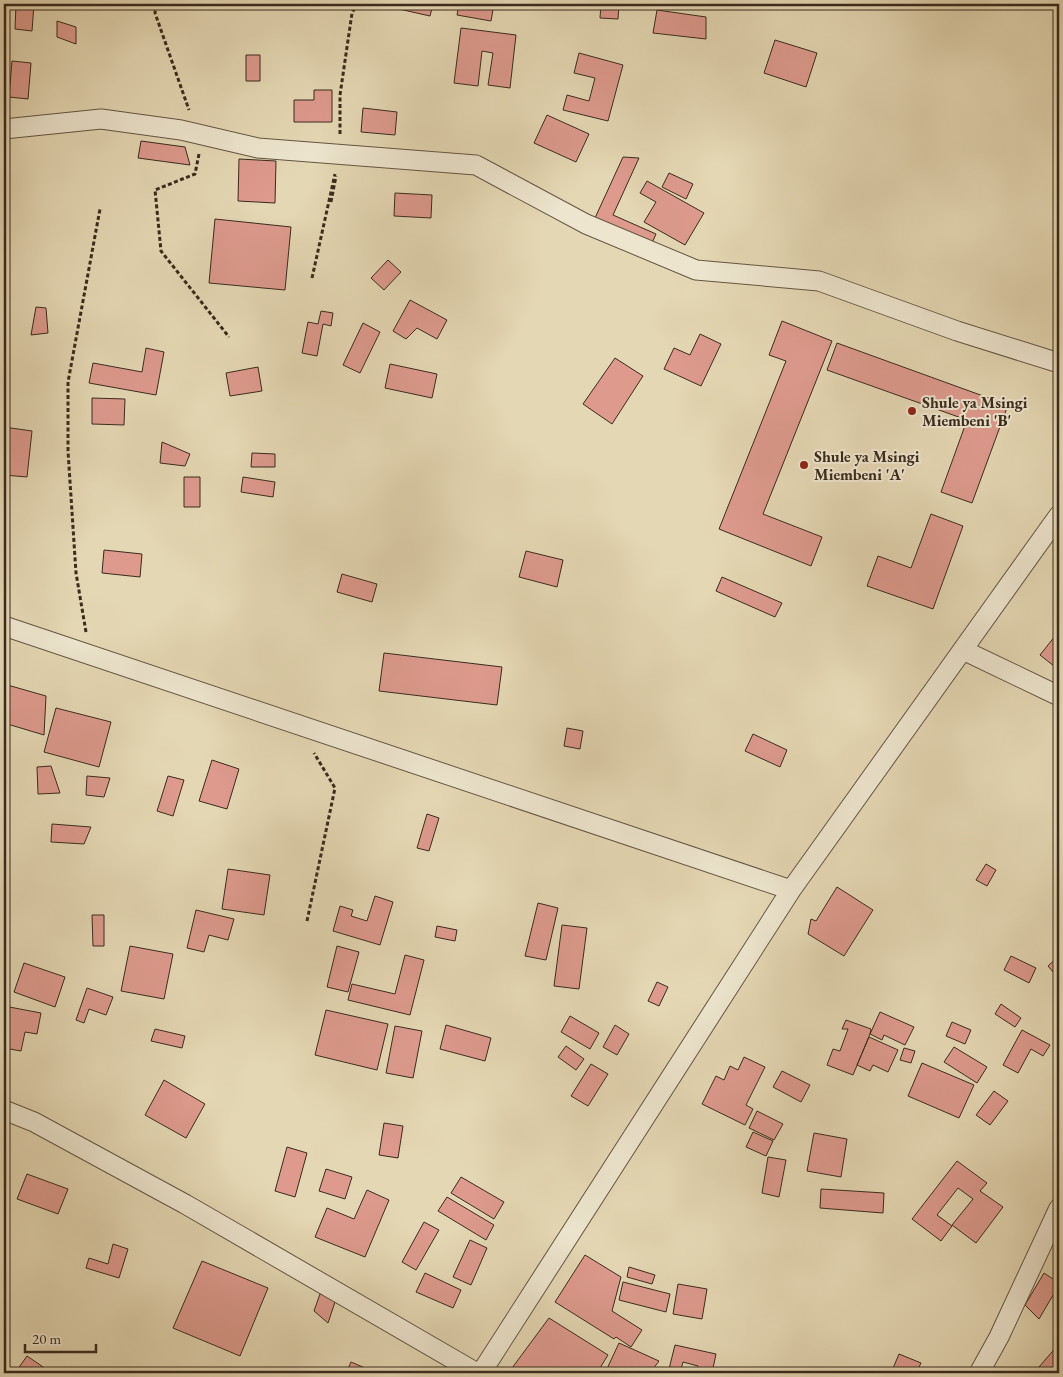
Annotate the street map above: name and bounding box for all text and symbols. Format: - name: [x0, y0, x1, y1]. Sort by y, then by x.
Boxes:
- place label: Shule ya Msingi Miembeni 'B': [922, 392, 1028, 431]
- marker: Shule ya Msingi Miembeni 'B': [906, 405, 918, 417]
- place label: Shule ya Msingi Miembeni 'A': [814, 446, 920, 485]
- marker: Shule ya Msingi Miembeni 'A': [798, 459, 810, 471]
- scale bar: [25, 1322, 96, 1354]
- text: 20 m: [32, 1329, 61, 1348]

